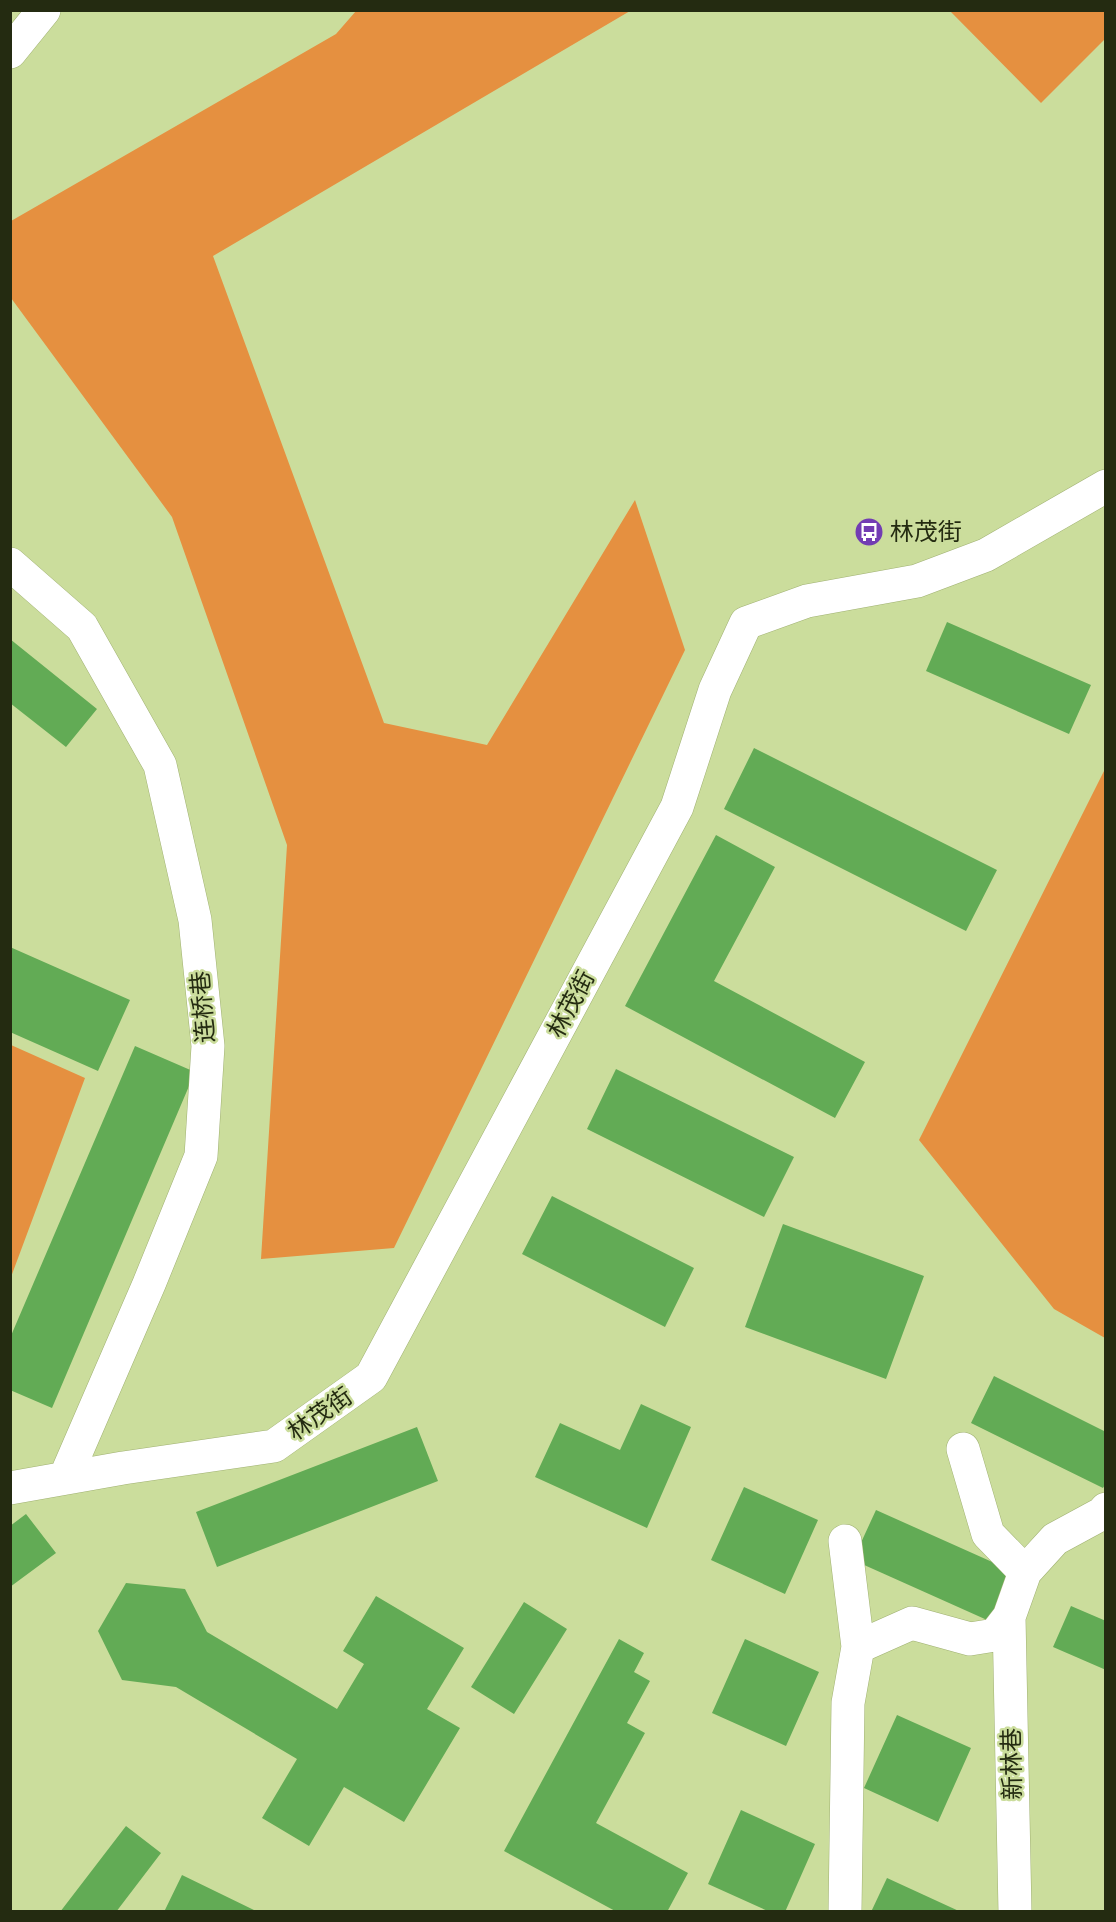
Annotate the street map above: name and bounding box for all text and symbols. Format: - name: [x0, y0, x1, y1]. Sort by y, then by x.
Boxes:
- place label: 林茂街: [890, 514, 962, 549]
- bus stop icon: 林茂街: [853, 516, 885, 548]
- street label: 林茂街: [538, 964, 603, 1044]
- street label: 连桥巷: [182, 970, 223, 1044]
- street label: 林茂街: [280, 1379, 359, 1449]
- street label: 新林巷: [993, 1728, 1030, 1800]

